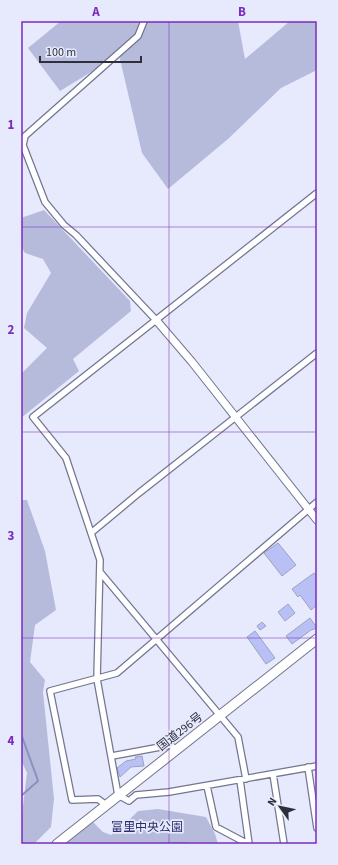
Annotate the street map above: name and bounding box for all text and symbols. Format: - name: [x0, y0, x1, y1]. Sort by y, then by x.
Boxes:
- text: A: [91, 3, 100, 21]
- text: B: [238, 3, 246, 21]
- scale bar: [40, 38, 141, 64]
- text: 100 m: [46, 44, 76, 61]
- text: 1: [8, 116, 15, 134]
- text: 2: [8, 321, 15, 339]
- text: 3: [8, 527, 15, 545]
- street label: 国道296号: [154, 709, 206, 755]
- text: 4: [8, 732, 15, 750]
- north arrow: [260, 787, 300, 827]
- text: N: [264, 795, 280, 809]
- park label: 富里中央公園: [111, 819, 183, 836]

